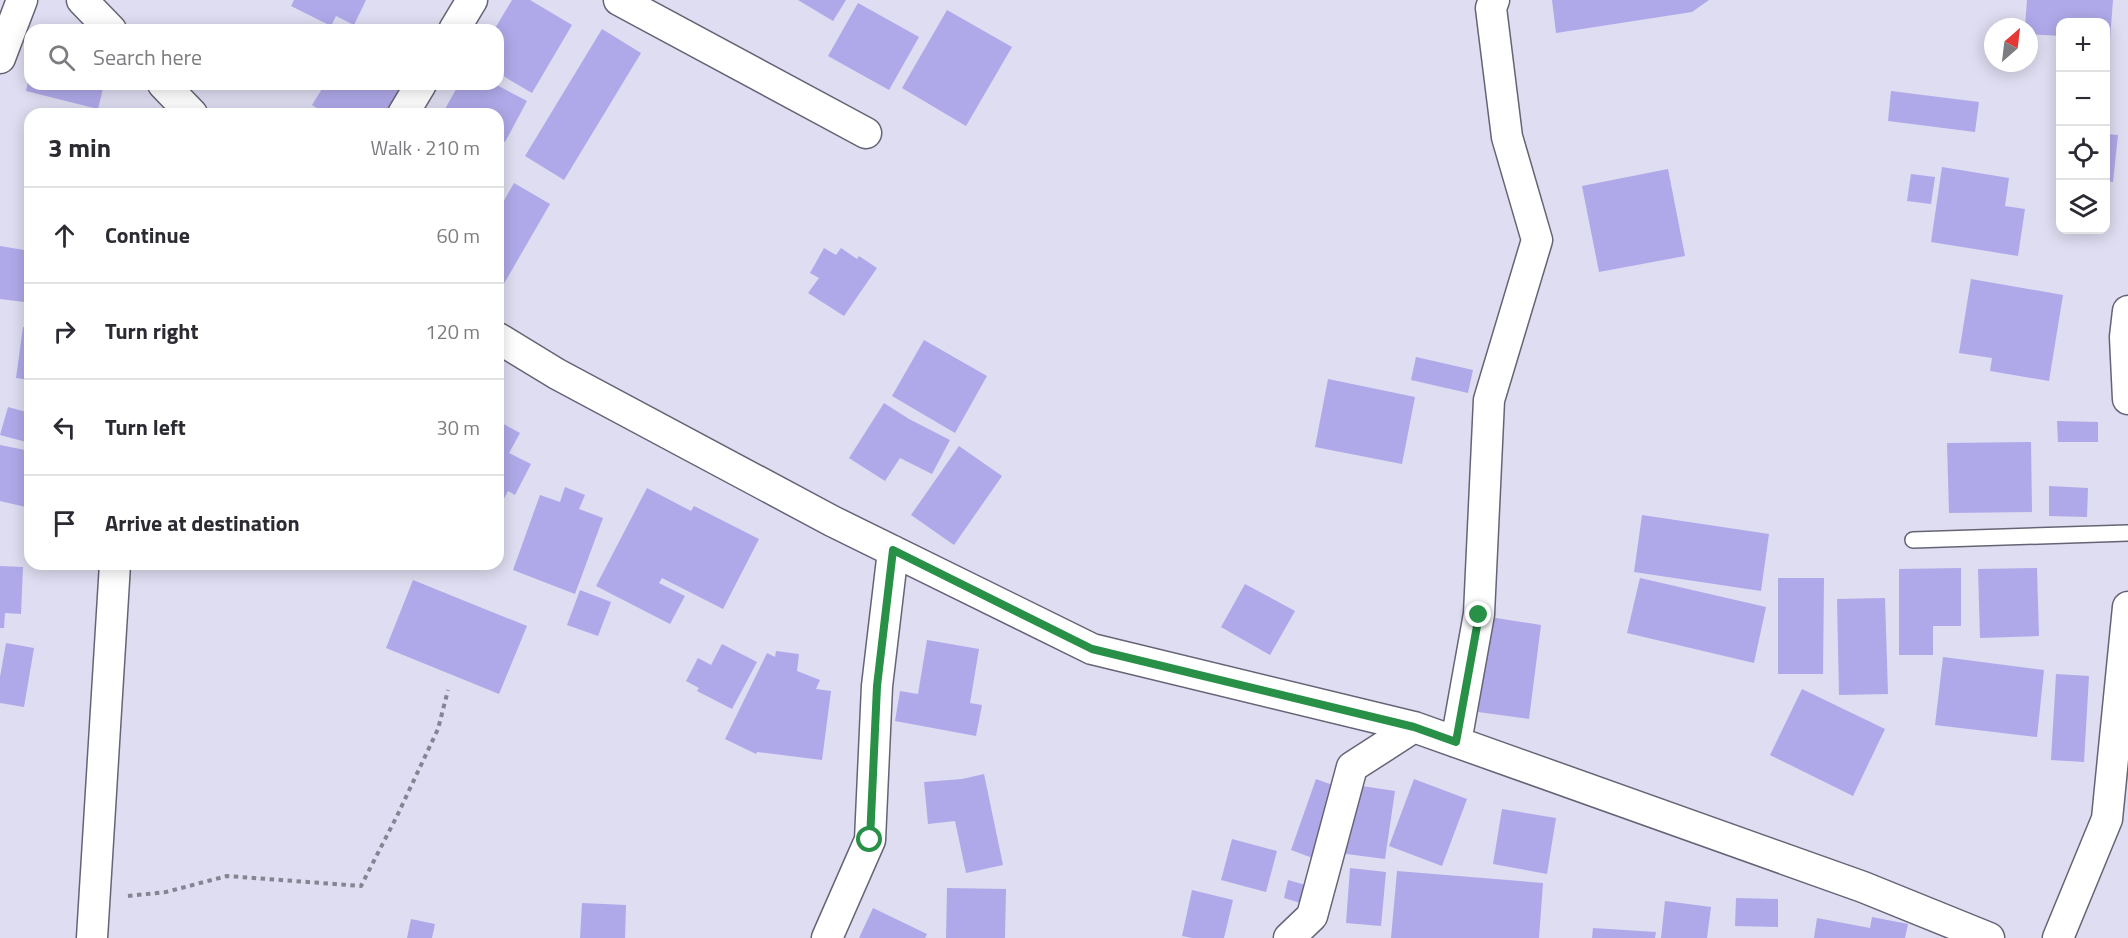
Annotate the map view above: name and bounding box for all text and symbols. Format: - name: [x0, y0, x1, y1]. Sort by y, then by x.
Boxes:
- north arrow: [1984, 18, 2038, 72]
- map controls: [2056, 18, 2110, 234]
- button: +: [2056, 18, 2110, 72]
- search box: [24, 24, 504, 90]
- text: Search here: [93, 40, 202, 74]
- icon: search: [45, 41, 78, 74]
- button: −: [2056, 72, 2110, 126]
- button: locate: [2056, 126, 2110, 180]
- text: 3 min: [48, 128, 111, 167]
- text: Walk · 210 m: [371, 132, 480, 163]
- button: layers: [2056, 180, 2110, 234]
- text: Continue: [105, 218, 190, 252]
- icon: ahead: [48, 219, 81, 252]
- text: 60 m: [436, 220, 480, 251]
- text: Turn right: [105, 314, 199, 348]
- icon: right: [48, 315, 81, 348]
- text: 120 m: [425, 316, 480, 347]
- text: Turn left: [105, 410, 186, 444]
- icon: left: [48, 411, 81, 444]
- text: 30 m: [436, 412, 480, 443]
- text: Arrive at destination: [105, 506, 300, 540]
- icon: arrive: [48, 507, 81, 540]
- route end: [1465, 601, 1491, 627]
- route start: [856, 826, 882, 852]

